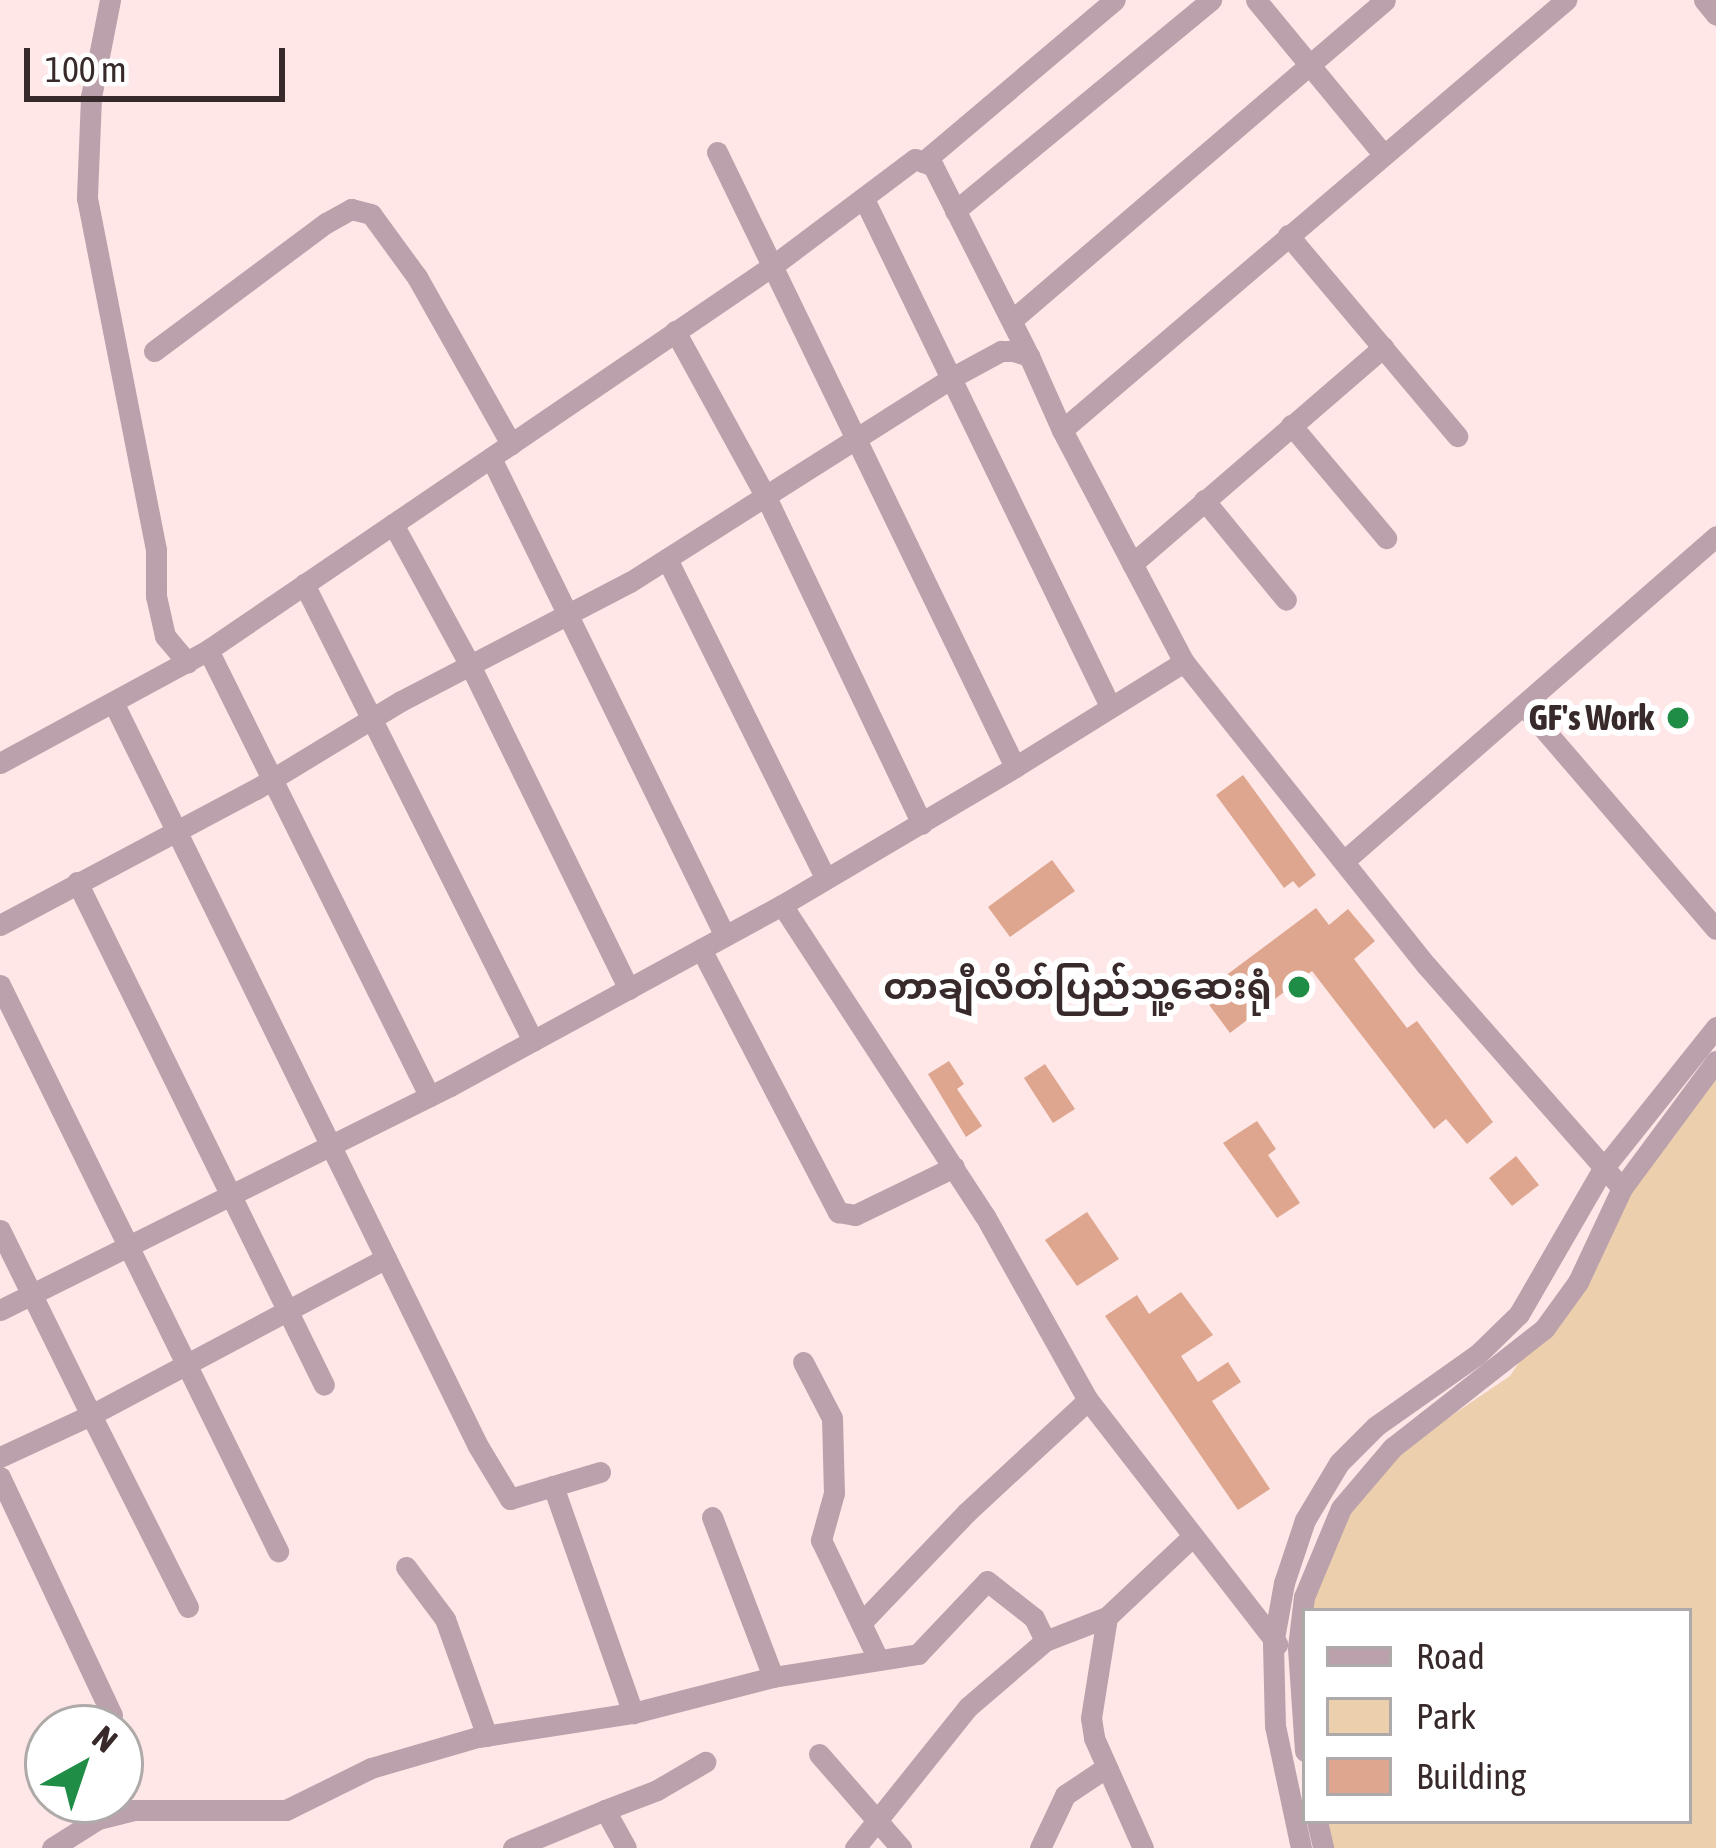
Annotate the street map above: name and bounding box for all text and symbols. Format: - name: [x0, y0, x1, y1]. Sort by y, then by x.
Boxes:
- scale bar: [30, 24, 291, 98]
- text: 100 m: [45, 48, 127, 90]
- place label: GF's Work: [1528, 696, 1654, 740]
- marker: GF's Work: [1665, 705, 1691, 731]
- place label: တာချီလိတ်ပြည်သူ့ဆေးရုံ: [883, 965, 1272, 1009]
- marker: တာချီလိတ်ပြည်သူ့ဆေးရုံ: [1283, 971, 1315, 1003]
- legend: [1302, 1608, 1692, 1824]
- text: Road: [1416, 1635, 1485, 1677]
- text: Park: [1416, 1695, 1476, 1737]
- north arrow: [24, 1704, 144, 1824]
- text: N: [86, 1718, 125, 1760]
- text: Building: [1416, 1755, 1526, 1797]

